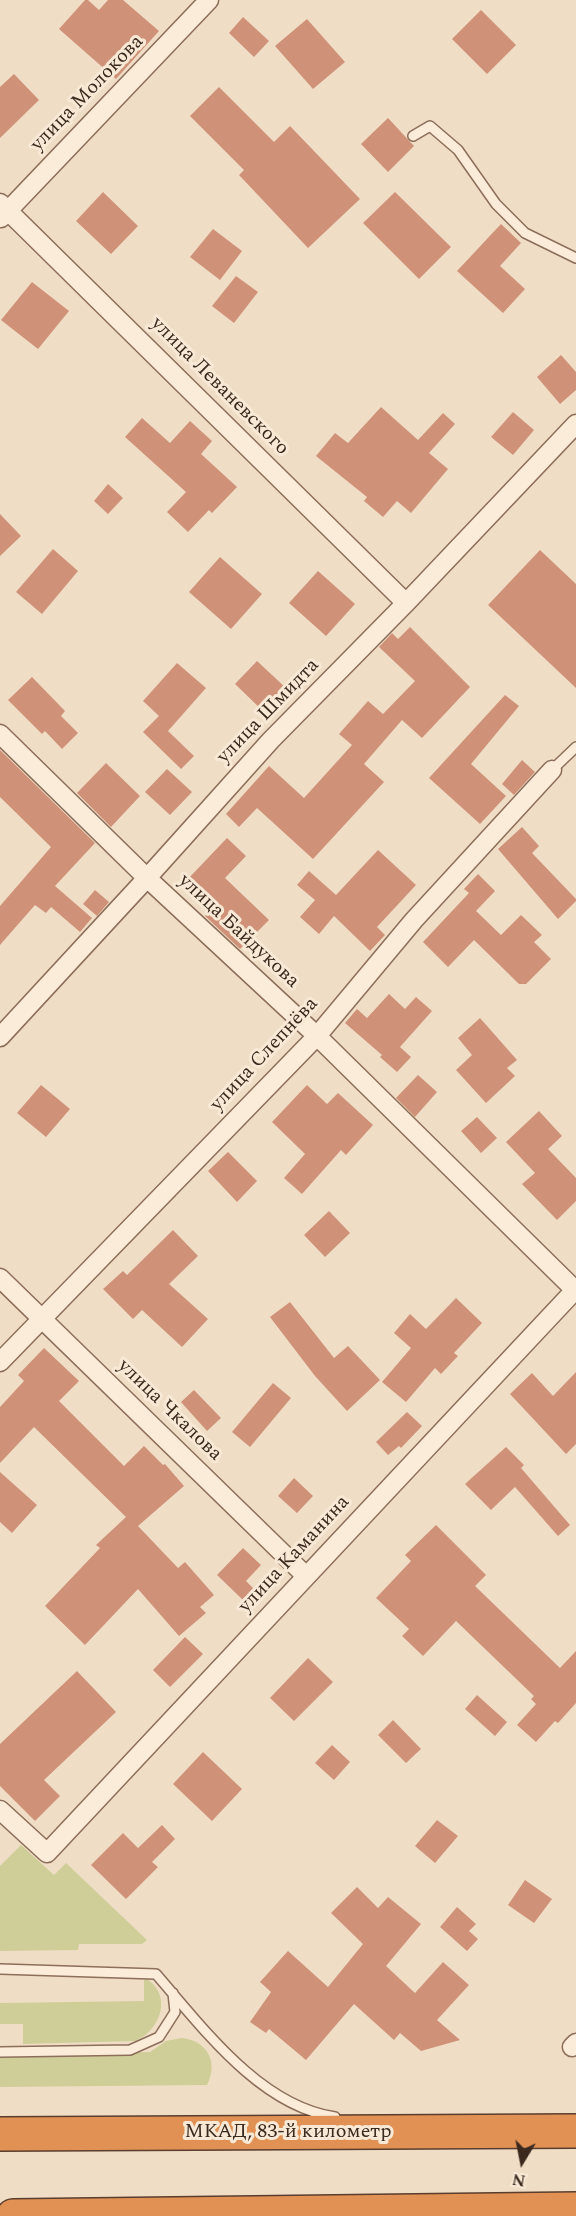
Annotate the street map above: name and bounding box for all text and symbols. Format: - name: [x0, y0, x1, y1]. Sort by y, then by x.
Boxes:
- street label: улица Молокова: [26, 31, 150, 157]
- street label: улица Леваневского: [145, 313, 293, 461]
- street label: улица Шмидта: [213, 655, 325, 769]
- street label: улица Байдукова: [173, 870, 303, 994]
- street label: улица Слепнёва: [206, 993, 324, 1117]
- street label: улица Чкалова: [112, 1355, 226, 1467]
- street label: улица Каманина: [234, 1491, 356, 1619]
- street label: МКАД, 83-й километр: [184, 2121, 392, 2145]
- north arrow: [492, 2132, 552, 2192]
- text: N: [510, 2167, 527, 2193]

